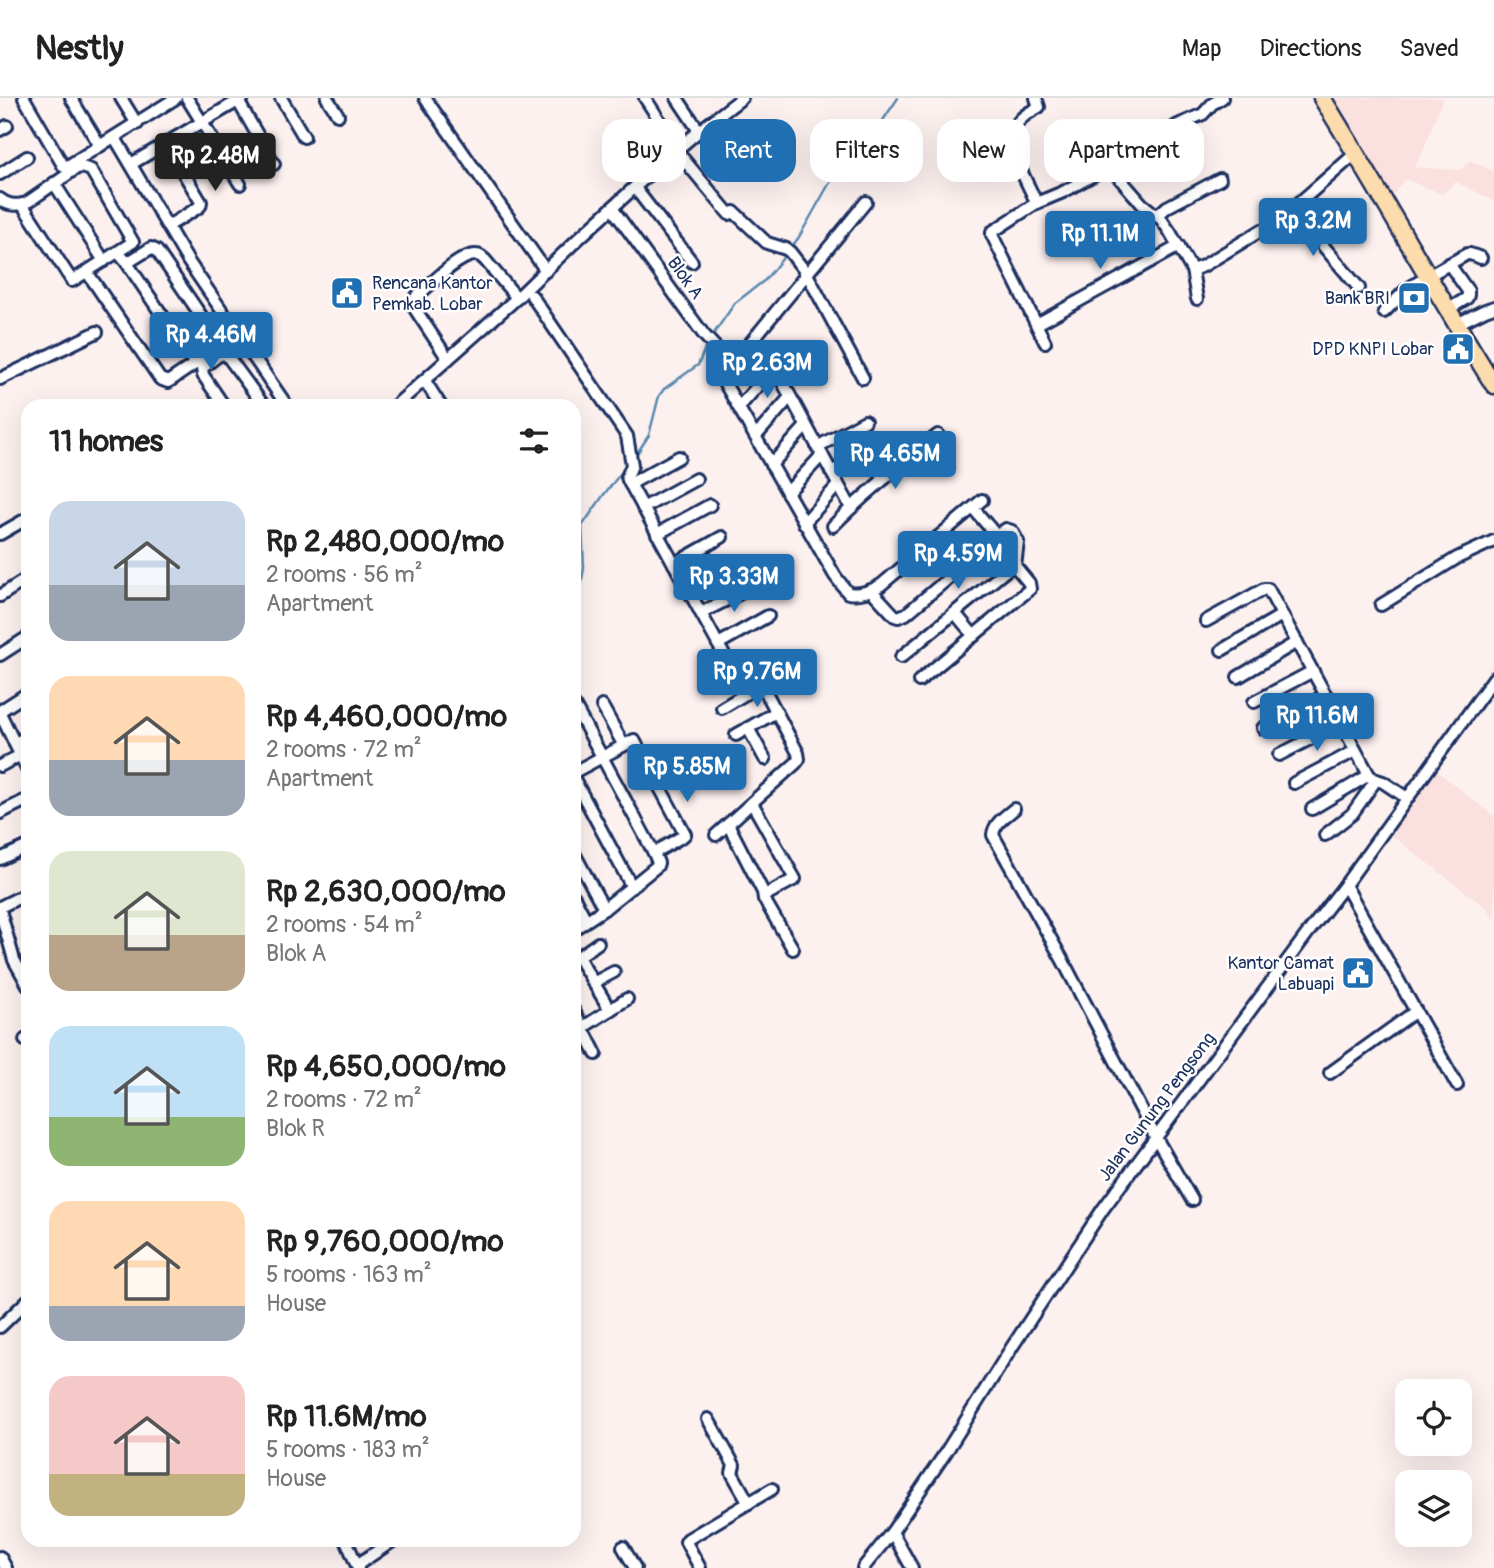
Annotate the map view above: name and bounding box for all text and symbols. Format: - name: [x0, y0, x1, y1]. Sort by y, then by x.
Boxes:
- text: Nestly: [35, 28, 124, 69]
- text: Map: [1182, 34, 1222, 63]
- text: Directions: [1260, 34, 1361, 63]
- text: Saved: [1399, 34, 1459, 63]
- chip: Buy: [602, 119, 686, 182]
- chip: Rent: [700, 119, 796, 182]
- chip: Filters: [810, 119, 923, 182]
- chip: New: [937, 119, 1030, 182]
- chip: Apartment: [1044, 119, 1204, 182]
- pin: Rp 2.48M: [143, 134, 287, 193]
- text: Rp 2.48M: [171, 141, 259, 170]
- pin: Rp 3.2M: [1248, 198, 1378, 258]
- text: Rp 3.2M: [1275, 206, 1351, 235]
- pin: Rp 11.1M: [1028, 212, 1172, 271]
- text: Rp 11.1M: [1061, 219, 1139, 248]
- street label: Blok A: [662, 252, 708, 304]
- place label: Rencana Kantor Pemkab. Lobar: [372, 272, 493, 316]
- public building icon: Rencana Kantor Pemkab. Lobar: [328, 274, 366, 312]
- bank icon: Bank BRI: [1395, 279, 1433, 317]
- place label: Bank BRI: [1325, 287, 1390, 310]
- pin: Rp 4.46M: [139, 313, 283, 372]
- text: Rp 4.46M: [166, 320, 256, 349]
- public building icon: DPD KNPI Lobar: [1439, 330, 1477, 368]
- place label: DPD KNPI Lobar: [1312, 338, 1435, 361]
- pin: Rp 2.63M: [695, 341, 839, 400]
- text: Rp 2.63M: [722, 348, 812, 377]
- icon: filters: [515, 422, 553, 460]
- text: 11 homes: [49, 423, 163, 460]
- pin: Rp 4.65M: [823, 432, 967, 491]
- text: Rp 4.65M: [850, 439, 940, 468]
- text: Rp 2,480,000/mo: [266, 523, 504, 560]
- icon: home: [105, 529, 189, 613]
- pin: Rp 4.59M: [886, 532, 1030, 591]
- text: Rp 4.59M: [914, 539, 1002, 568]
- pin: Rp 3.33M: [662, 554, 806, 614]
- text: 2 rooms · 56 m²: [266, 560, 423, 589]
- text: Rp 3.33M: [689, 562, 779, 591]
- text: Apartment: [266, 589, 373, 618]
- pin: Rp 9.76M: [685, 650, 829, 709]
- text: Rp 9.76M: [713, 657, 801, 686]
- pin: Rp 11.6M: [1245, 694, 1389, 753]
- text: Rp 4,460,000/mo: [266, 698, 507, 735]
- text: Rp 11.6M: [1276, 701, 1358, 730]
- icon: home: [105, 704, 189, 788]
- text: 2 rooms · 72 m²: [266, 735, 422, 764]
- pin: Rp 5.85M: [615, 744, 759, 804]
- text: Rp 5.85M: [643, 752, 731, 781]
- text: Apartment: [266, 764, 373, 793]
- text: Rp 2,630,000/mo: [266, 873, 506, 910]
- icon: home: [105, 879, 189, 963]
- text: 2 rooms · 54 m²: [266, 910, 423, 939]
- text: Blok A: [266, 939, 326, 968]
- place label: Kantor Camat Labuapi: [1228, 952, 1335, 996]
- public building icon: Kantor Camat Labuapi: [1339, 954, 1377, 992]
- street label: Jalan Gunung Pengsong: [1093, 1028, 1221, 1186]
- text: Rp 4,650,000/mo: [266, 1048, 506, 1085]
- icon: home: [105, 1054, 189, 1138]
- text: 2 rooms · 72 m²: [266, 1085, 422, 1114]
- text: Blok R: [266, 1114, 325, 1143]
- text: Rp 9,760,000/mo: [266, 1223, 504, 1260]
- icon: home: [105, 1229, 189, 1313]
- text: 5 rooms · 163 m²: [266, 1260, 432, 1289]
- text: House: [266, 1289, 326, 1318]
- map controls: [1395, 1379, 1472, 1547]
- button: locate: [1395, 1379, 1472, 1456]
- text: Rp 11.6M/mo: [266, 1398, 427, 1435]
- icon: home: [105, 1404, 189, 1488]
- text: 5 rooms · 183 m²: [266, 1435, 430, 1464]
- text: House: [266, 1464, 326, 1493]
- button: layers: [1395, 1470, 1472, 1547]

